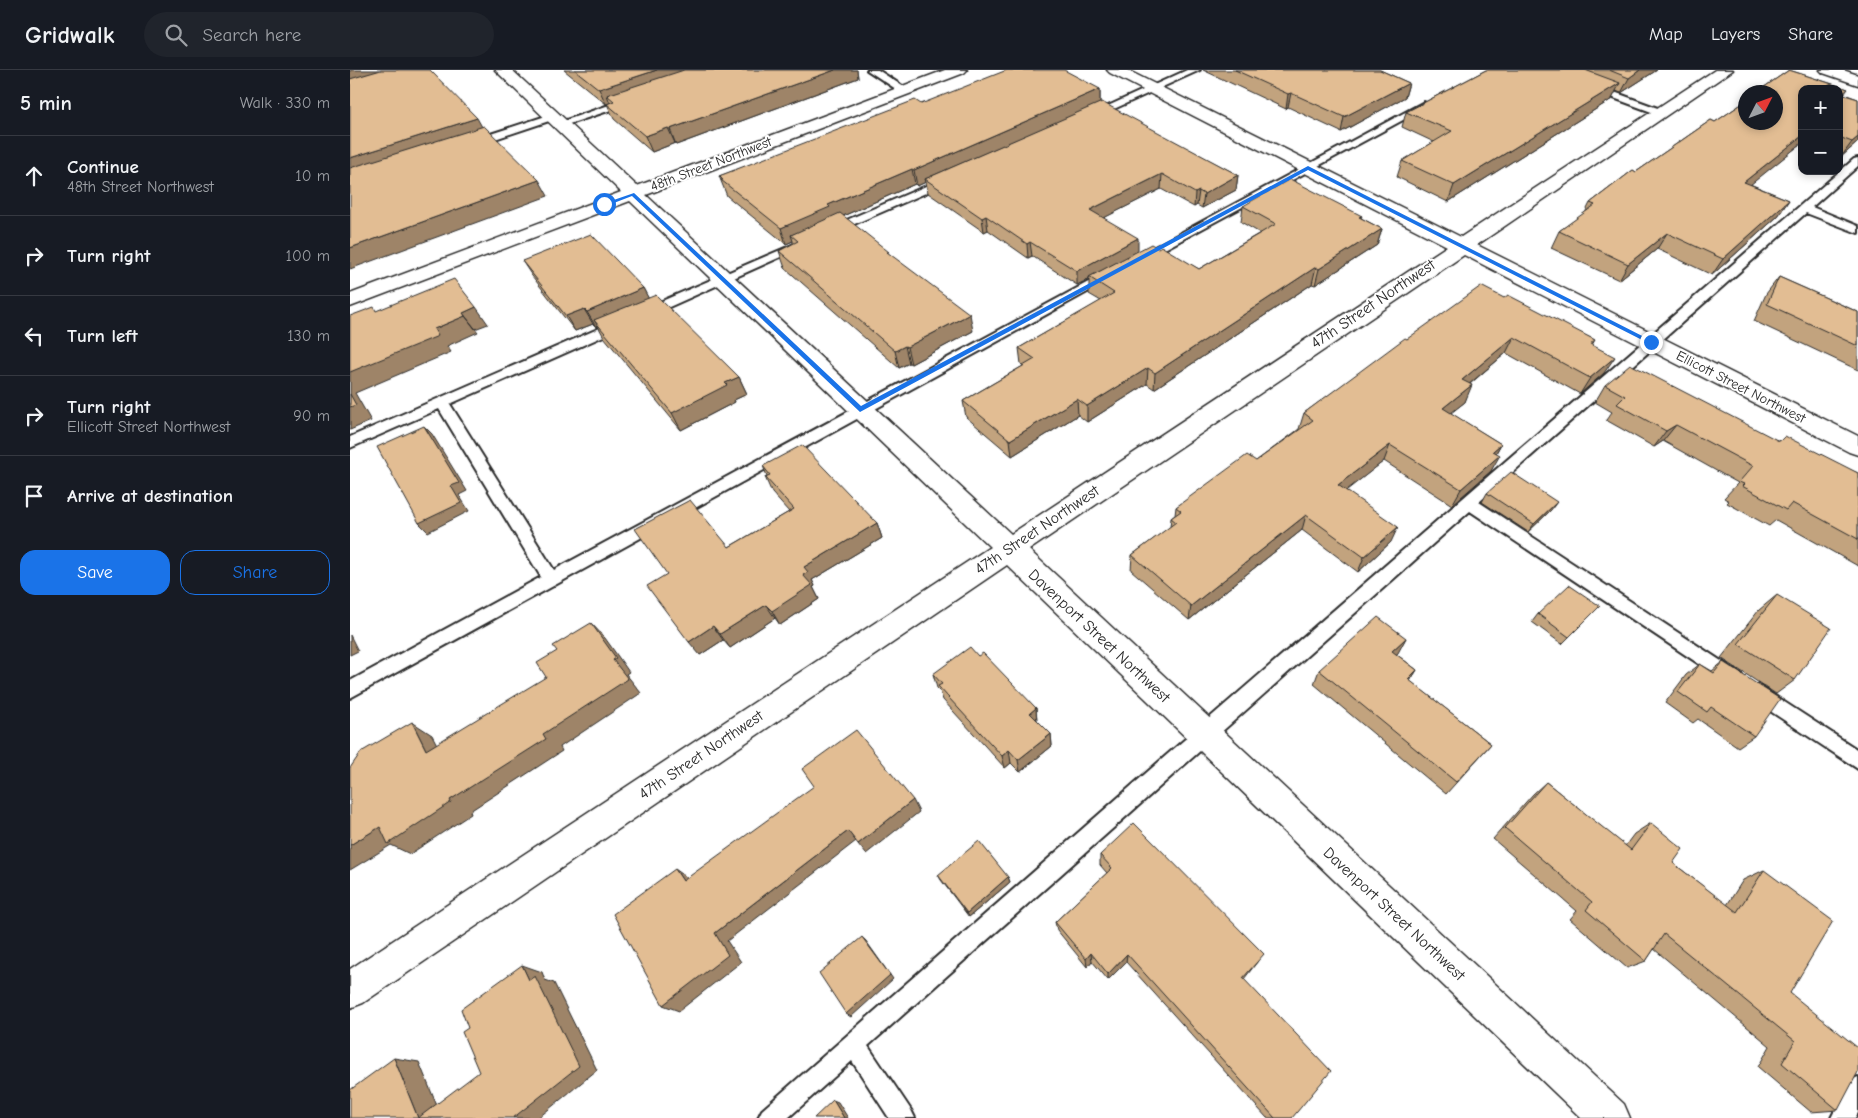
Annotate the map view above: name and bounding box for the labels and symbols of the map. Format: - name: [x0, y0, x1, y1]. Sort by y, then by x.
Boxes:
- north arrow: [1738, 85, 1783, 130]
- street label: 48th Street Northwest: [648, 133, 775, 195]
- route start: [593, 193, 616, 216]
- street label: 47th Street Northwest: [1307, 255, 1439, 352]
- route end: [1640, 331, 1663, 354]
- street label: Ellicott Street Northwest: [1674, 347, 1809, 427]
- street label: 47th Street Northwest: [971, 481, 1103, 578]
- street label: Davenport Street Northwest: [1024, 566, 1174, 707]
- street label: 47th Street Northwest: [635, 706, 767, 803]
- street label: Davenport Street Northwest: [1319, 844, 1469, 985]

